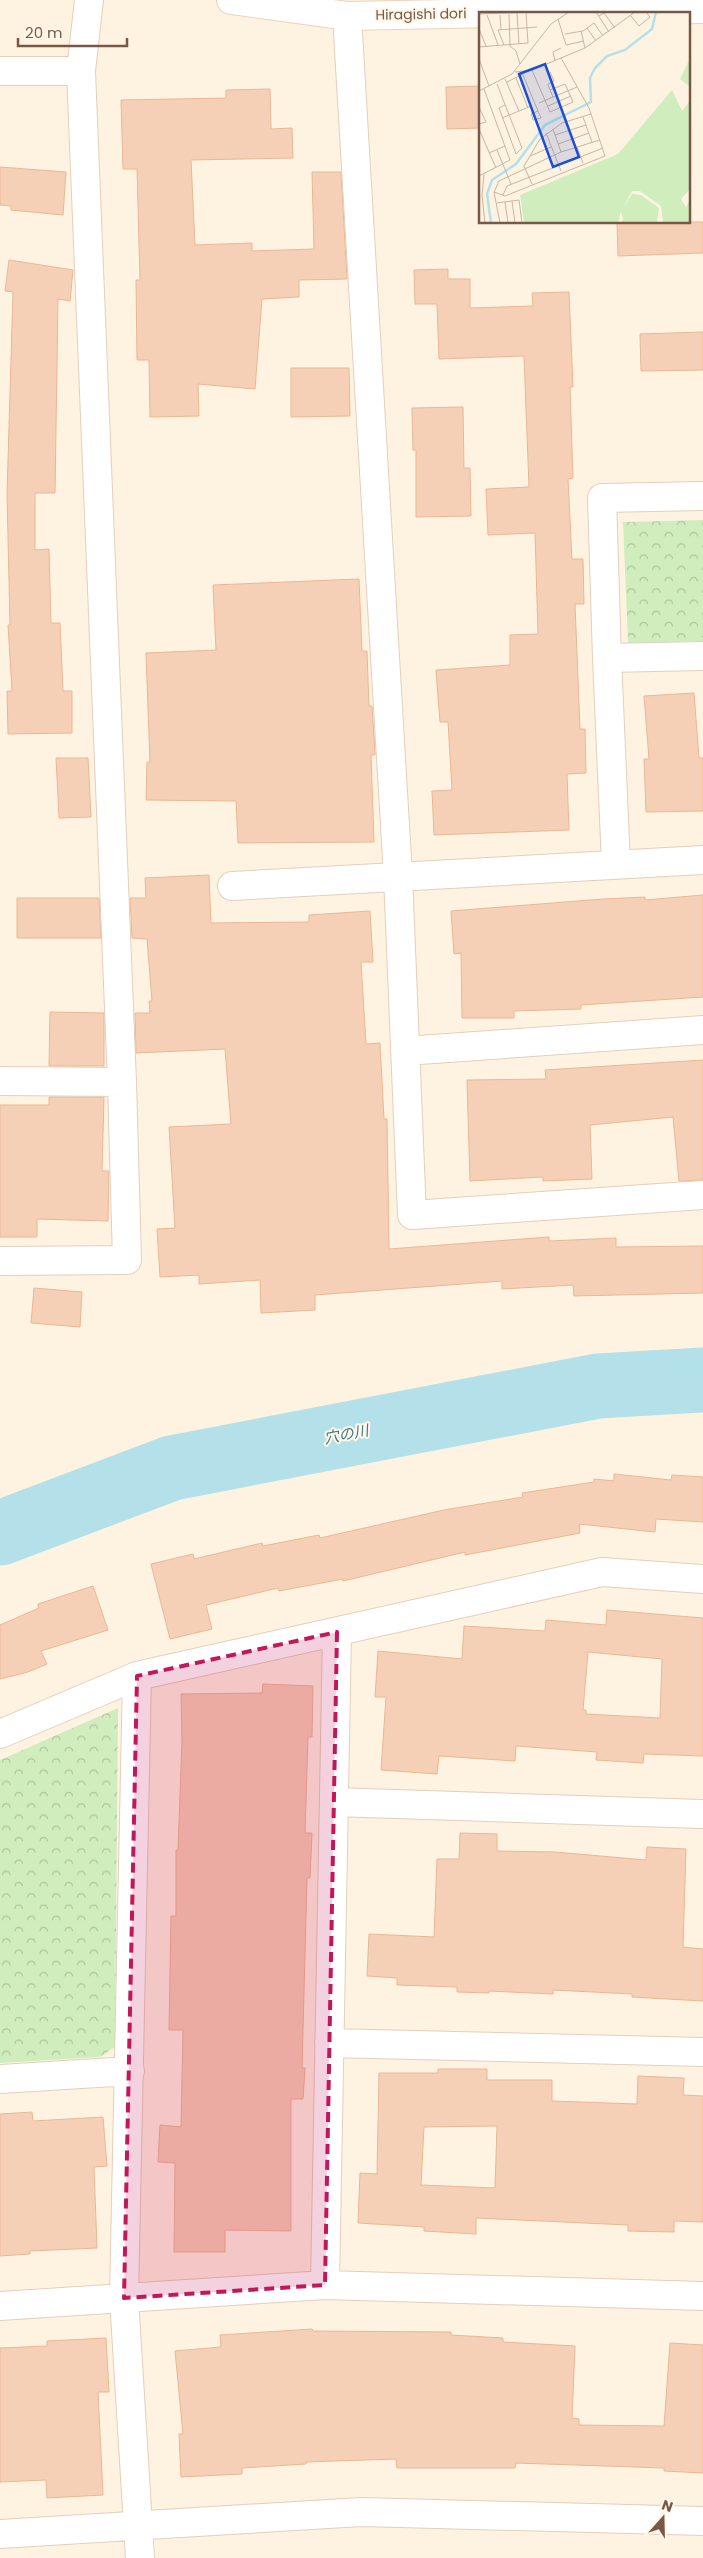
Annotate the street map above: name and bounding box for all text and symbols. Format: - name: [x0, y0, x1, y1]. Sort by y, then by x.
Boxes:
- street label: Hiragishi dori: [375, 3, 467, 25]
- inset map: [479, 12, 690, 224]
- scale bar: [18, 15, 126, 47]
- text: 20 m: [25, 22, 63, 43]
- water label: 穴の川: [322, 1419, 372, 1449]
- north arrow: [638, 2493, 688, 2543]
- text: N: [659, 2495, 676, 2517]

